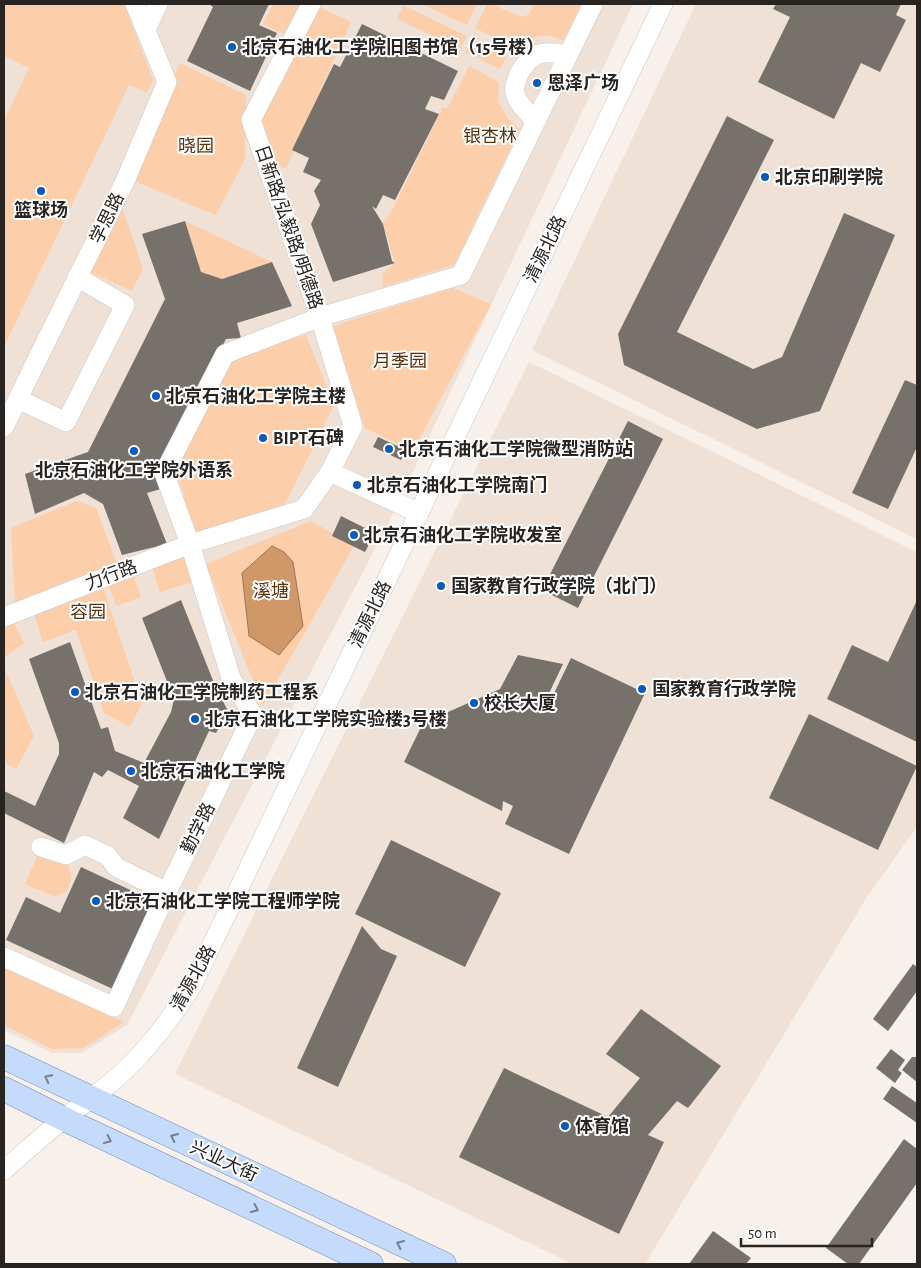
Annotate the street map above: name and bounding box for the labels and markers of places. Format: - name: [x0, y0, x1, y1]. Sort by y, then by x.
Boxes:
- place label: 北京石油化工学院旧图书馆（15号楼）: [242, 37, 544, 57]
- marker: 北京石油化工学院旧图书馆（15号楼）: [226, 41, 238, 53]
- place label: 恩泽广场: [547, 73, 619, 93]
- marker: 恩泽广场: [531, 77, 543, 89]
- place label: 北京印刷学院: [775, 167, 883, 187]
- marker: 北京印刷学院: [759, 171, 771, 183]
- marker: 篮球场: [35, 185, 47, 197]
- place label: 篮球场: [14, 200, 68, 220]
- place label: 北京石油化工学院主楼: [166, 386, 346, 406]
- marker: 北京石油化工学院主楼: [150, 390, 162, 402]
- place label: BIPT石碑: [273, 428, 344, 448]
- marker: BIPT石碑: [257, 432, 269, 444]
- place label: 北京石油化工学院微型消防站: [399, 439, 633, 459]
- marker: 北京石油化工学院微型消防站: [383, 443, 395, 455]
- marker: 北京石油化工学院外语系: [128, 445, 140, 457]
- place label: 北京石油化工学院外语系: [35, 460, 233, 480]
- place label: 北京石油化工学院南门: [367, 475, 547, 495]
- marker: 北京石油化工学院南门: [351, 479, 363, 491]
- place label: 北京石油化工学院收发室: [364, 525, 562, 545]
- marker: 北京石油化工学院收发室: [348, 529, 360, 541]
- place label: 国家教育行政学院（北门）: [451, 575, 667, 596]
- marker: 国家教育行政学院（北门）: [435, 580, 447, 592]
- place label: 国家教育行政学院: [652, 678, 796, 699]
- place label: 北京石油化工学院制药工程系: [85, 682, 319, 702]
- marker: 国家教育行政学院: [636, 683, 648, 695]
- marker: 北京石油化工学院制药工程系: [69, 686, 81, 698]
- place label: 校长大厦: [484, 693, 556, 713]
- marker: 校长大厦: [468, 697, 480, 709]
- place label: 北京石油化工学院实验楼3号楼: [205, 709, 447, 729]
- marker: 北京石油化工学院实验楼3号楼: [189, 713, 201, 725]
- place label: 北京石油化工学院: [141, 761, 285, 781]
- marker: 北京石油化工学院: [125, 765, 137, 777]
- place label: 北京石油化工学院工程师学院: [106, 891, 340, 911]
- marker: 北京石油化工学院工程师学院: [90, 895, 102, 907]
- place label: 体育馆: [575, 1116, 629, 1136]
- marker: 体育馆: [559, 1120, 571, 1132]

